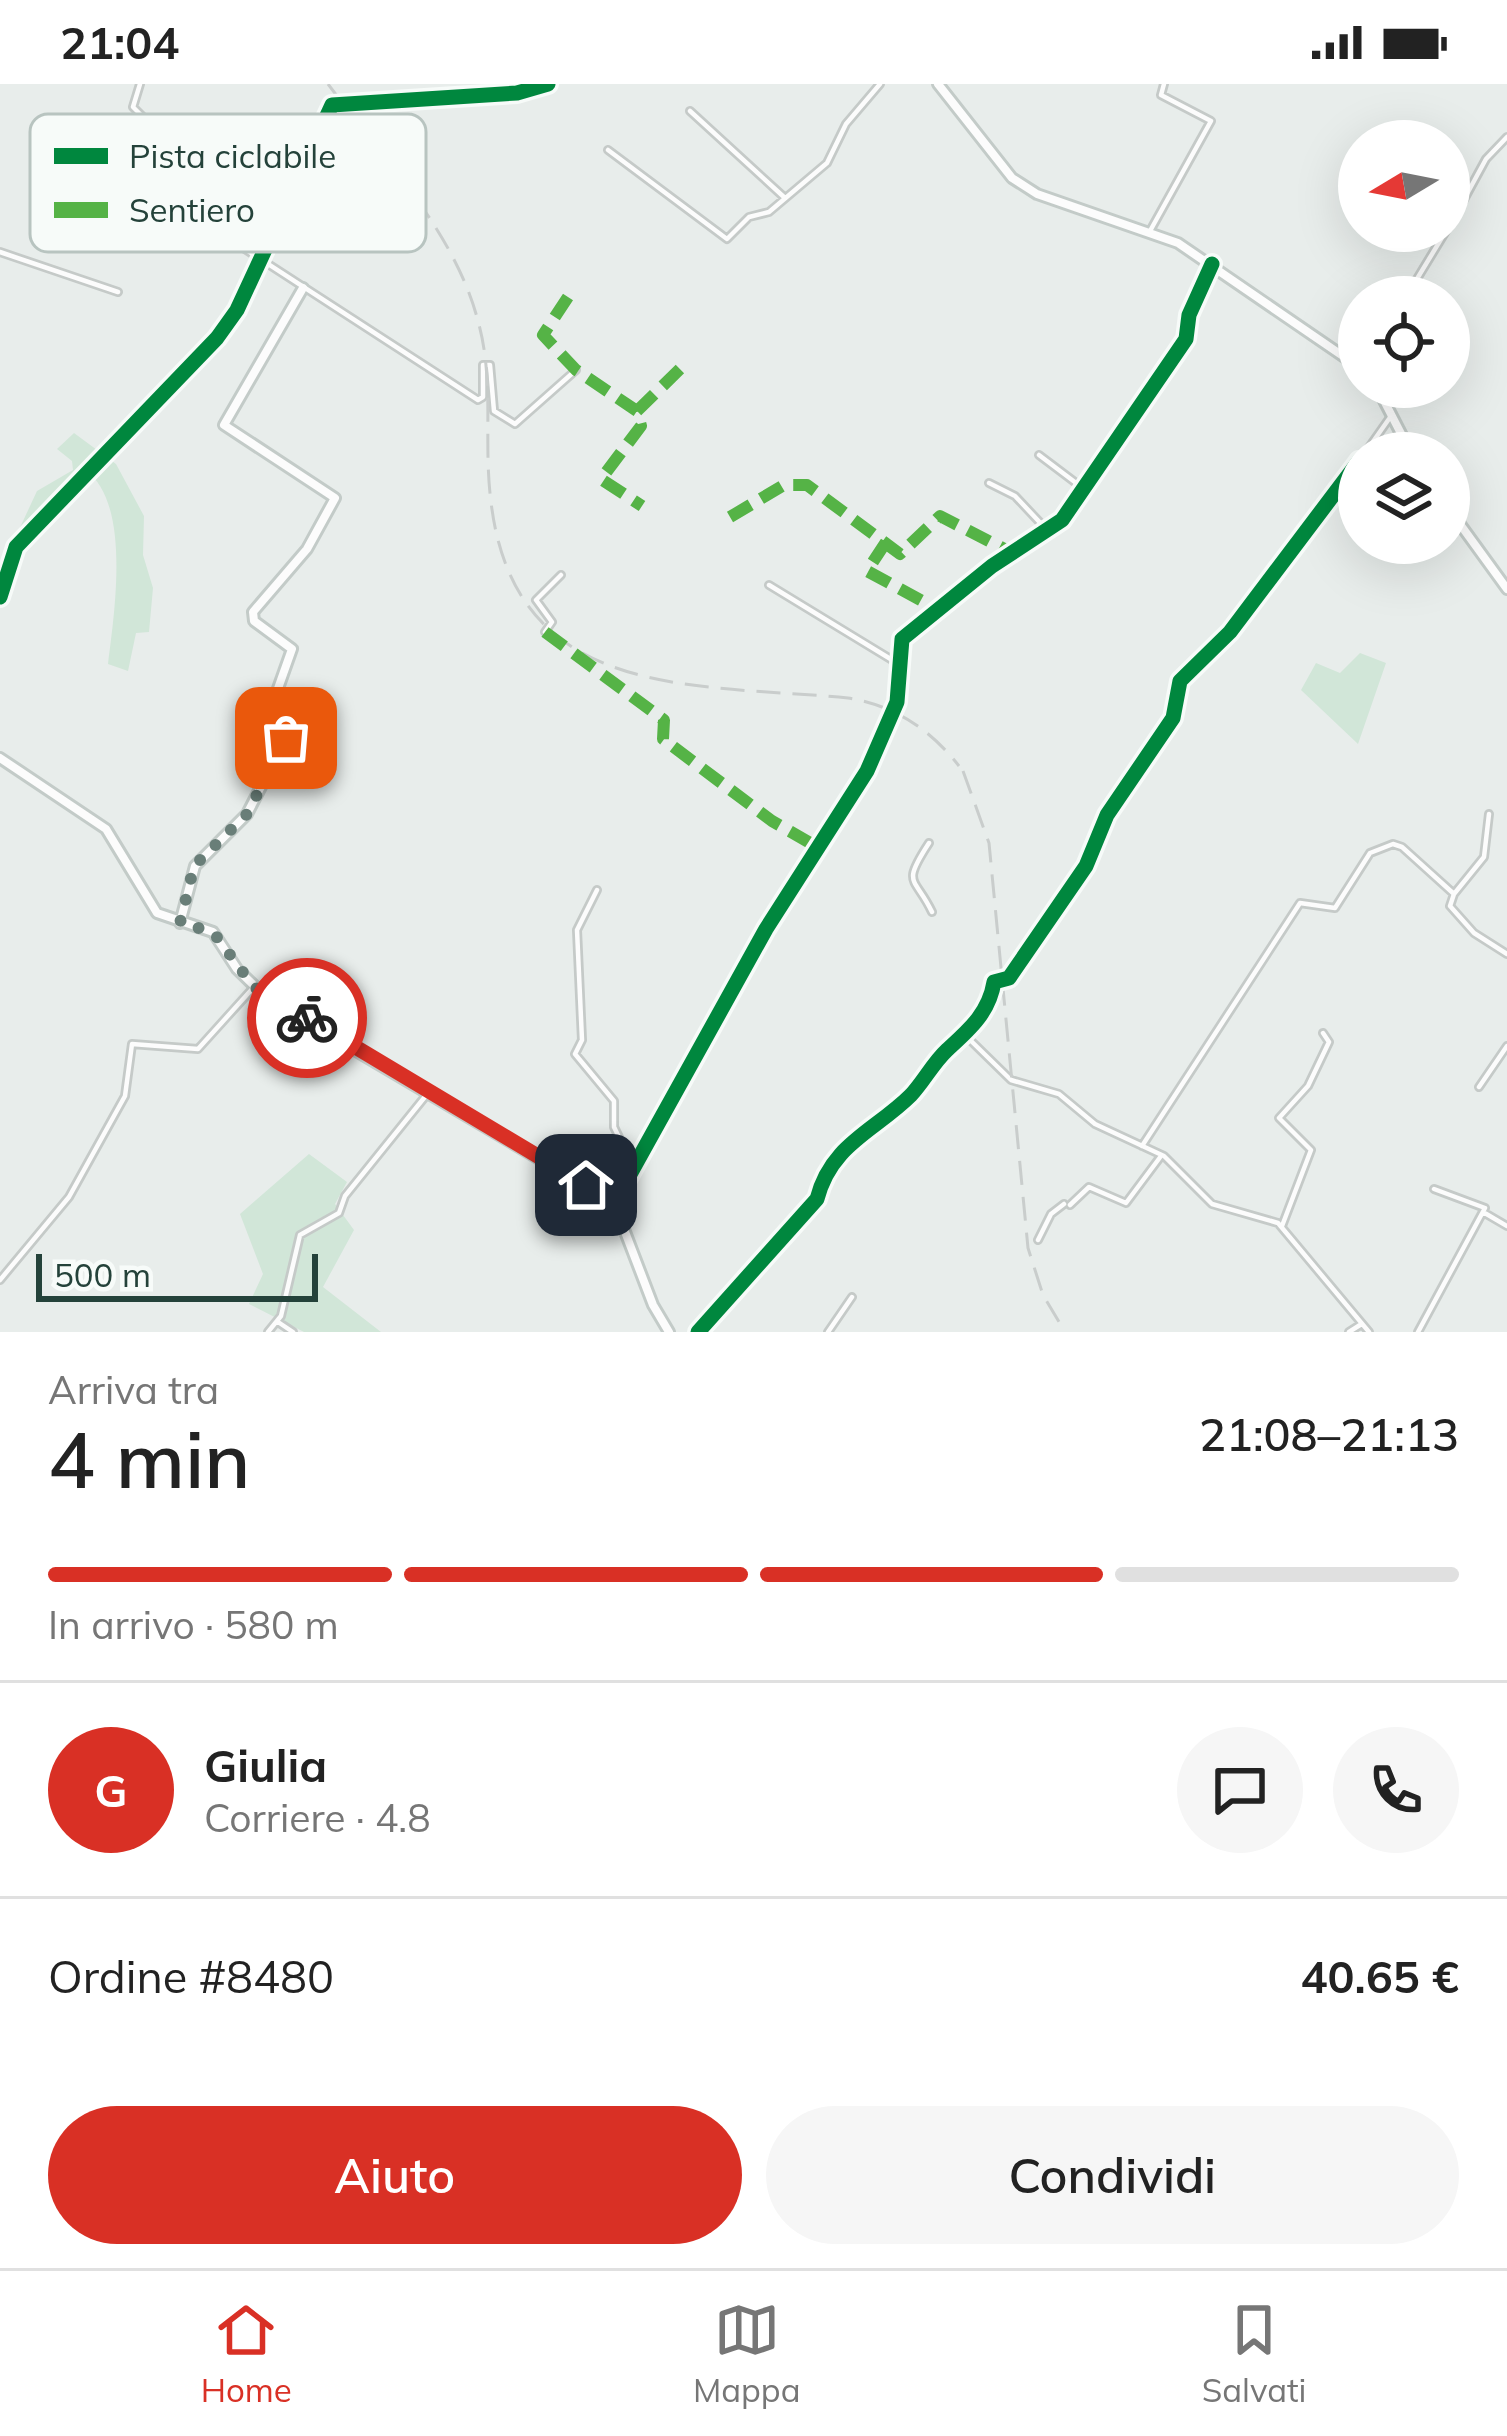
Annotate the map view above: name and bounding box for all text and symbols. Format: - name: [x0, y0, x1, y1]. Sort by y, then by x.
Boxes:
- text: 21:04: [60, 14, 179, 70]
- legend: [30, 114, 426, 252]
- north arrow: [1338, 120, 1470, 252]
- map controls: [1338, 120, 1470, 564]
- text: Pista ciclabile: [129, 135, 336, 176]
- text: Sentiero: [129, 189, 255, 230]
- button: locate: [1338, 276, 1470, 408]
- button: layers: [1338, 432, 1470, 564]
- pin: [235, 687, 337, 789]
- icon: bag: [253, 705, 319, 771]
- courier: [247, 958, 367, 1078]
- icon: bike: [274, 985, 340, 1051]
- pin: [535, 1134, 637, 1236]
- icon: home: [553, 1152, 619, 1218]
- scale bar: [36, 1248, 318, 1301]
- text: 500 m: [54, 1254, 151, 1295]
- text: Arriva tra: [48, 1365, 219, 1414]
- text: 21:08–21:13: [1199, 1406, 1459, 1462]
- text: 4 min: [48, 1410, 251, 1508]
- text: In arrivo · 580 m: [48, 1600, 339, 1649]
- button: chat: [1177, 1727, 1303, 1853]
- button: phone: [1333, 1727, 1459, 1853]
- text: Giulia: [204, 1737, 327, 1793]
- text: G: [94, 1762, 128, 1818]
- text: Corriere · 4.8: [204, 1793, 431, 1842]
- text: Ordine #8480: [48, 1948, 334, 2004]
- text: 40.65 €: [1301, 1948, 1459, 2004]
- button: Aiuto: [48, 2106, 742, 2244]
- button: Condividi: [766, 2106, 1459, 2244]
- tab: Home: [201, 2297, 292, 2410]
- tab: Mappa: [693, 2297, 800, 2410]
- tab: Salvati: [1202, 2297, 1306, 2410]

